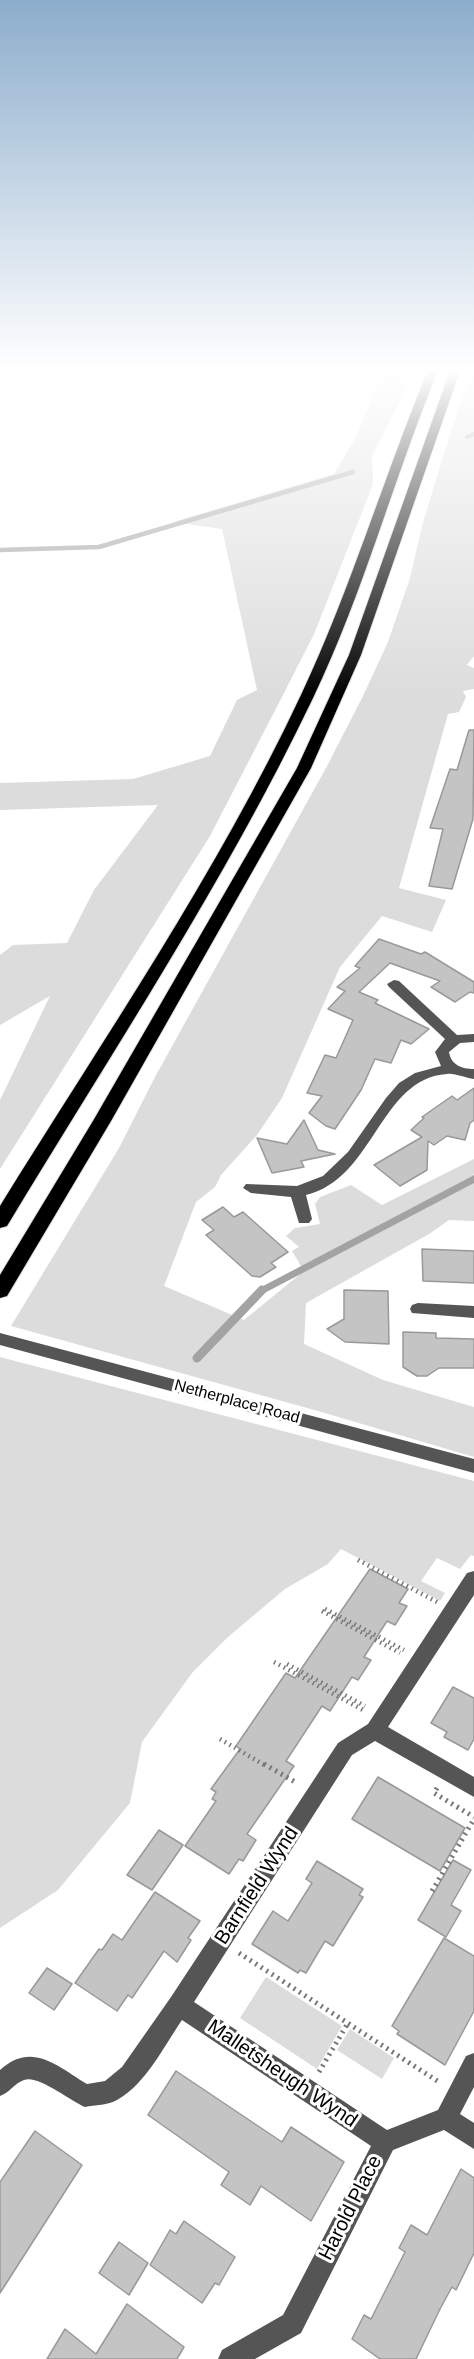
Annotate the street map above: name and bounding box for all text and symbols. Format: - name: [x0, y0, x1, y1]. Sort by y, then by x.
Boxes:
- street label: Netherplace Road: [172, 1376, 302, 1428]
- street label: Barnfield Wynd: [210, 1823, 304, 1949]
- street label: Malletsheugh Wynd: [203, 2015, 361, 2133]
- street label: Harold Place: [314, 2152, 388, 2264]

